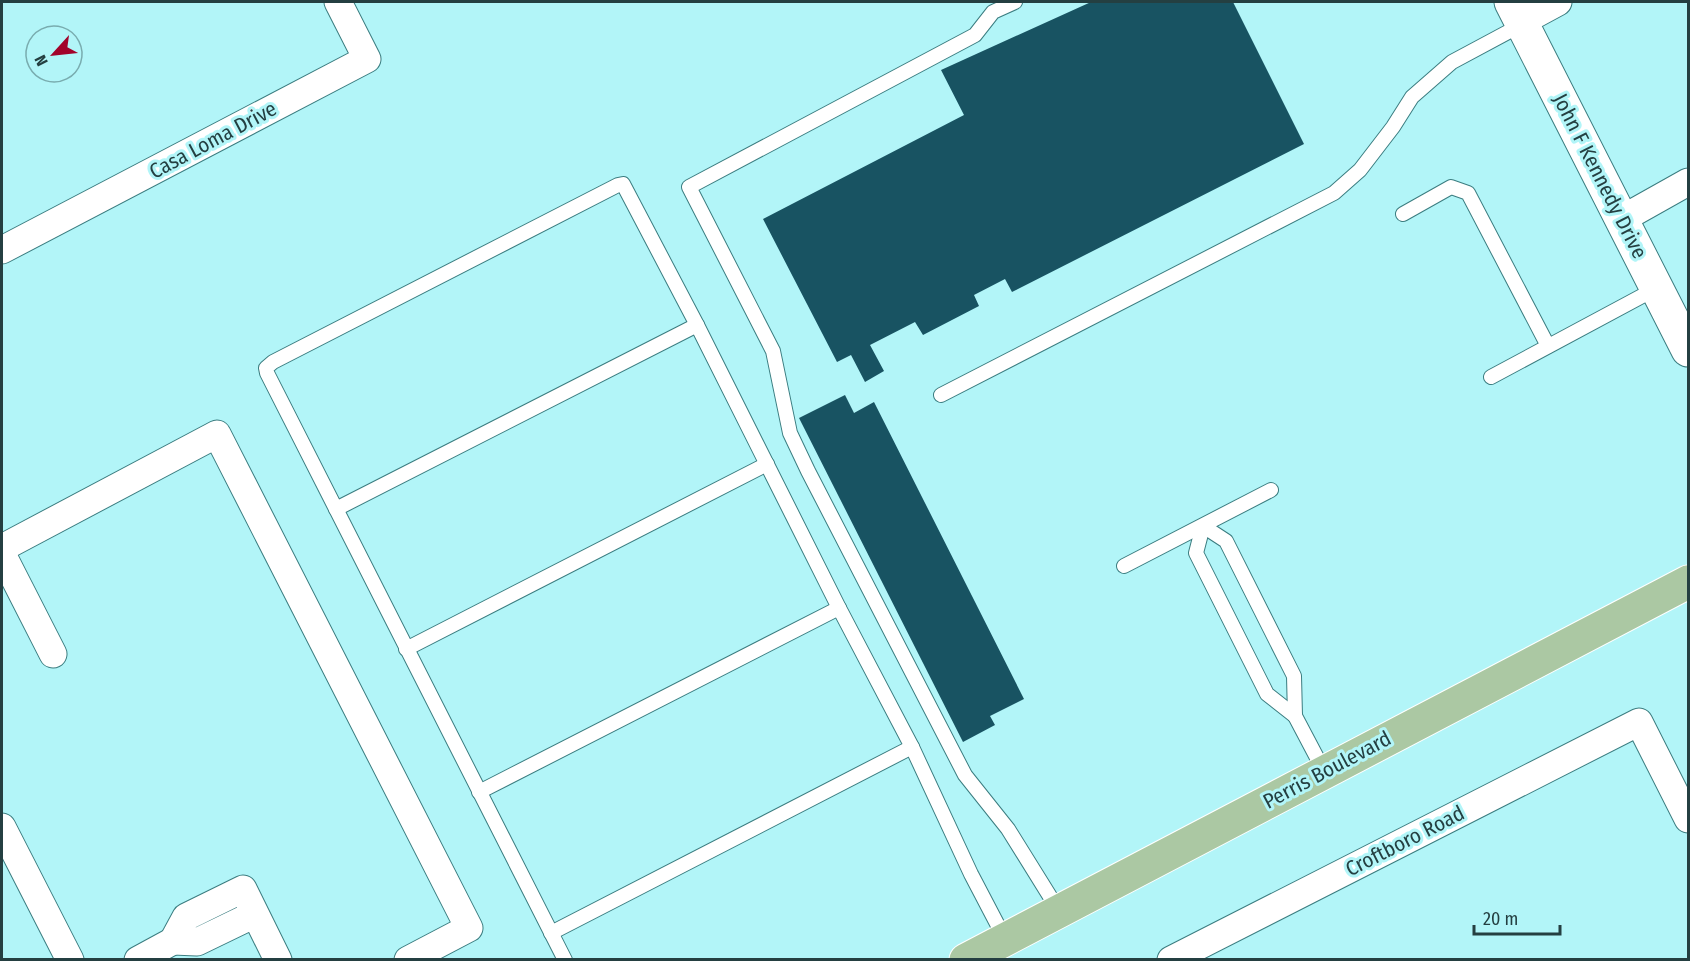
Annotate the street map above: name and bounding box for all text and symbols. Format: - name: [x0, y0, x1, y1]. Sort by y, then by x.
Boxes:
- north arrow: [24, 24, 84, 84]
- text: N: [30, 52, 52, 69]
- street label: John F Kennedy Drive: [1547, 89, 1653, 263]
- street label: Casa Loma Drive: [145, 96, 281, 184]
- street label: Perris Boulevard: [1259, 725, 1395, 815]
- street label: Croftboro Road: [1341, 800, 1469, 882]
- scale bar: [1474, 898, 1560, 936]
- text: 20 m: [1483, 908, 1518, 930]

